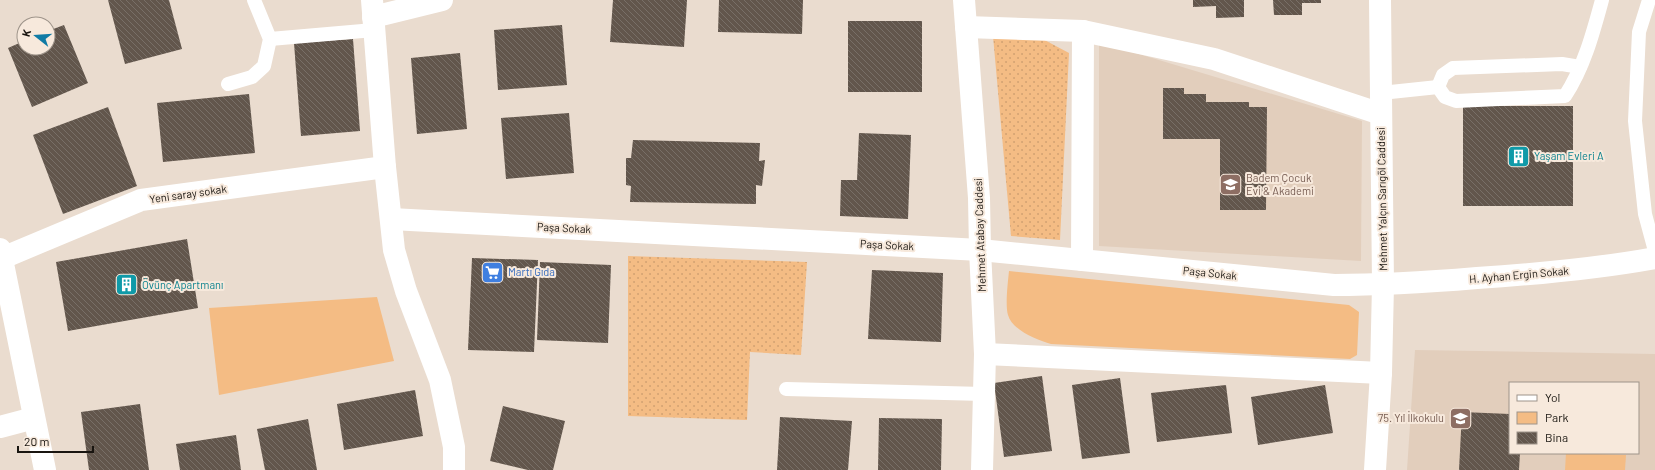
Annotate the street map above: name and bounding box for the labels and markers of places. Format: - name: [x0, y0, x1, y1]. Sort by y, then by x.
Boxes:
- building icon: Yaşam Evleri A: [1505, 143, 1531, 169]
- place label: Yaşam Evleri A: [1534, 149, 1604, 162]
- school or university icon: Badem Çocuk Evi & Akademi: [1218, 171, 1244, 197]
- place label: Badem Çocuk Evi & Akademi: [1246, 171, 1314, 197]
- supermarket icon: Martı Gıda: [479, 259, 505, 285]
- place label: Martı Gıda: [508, 265, 555, 278]
- building icon: Övünç Apartmanı: [114, 272, 140, 298]
- place label: Övünç Apartmanı: [142, 277, 223, 291]
- school or university icon: 75. Yıl İlkokulu: [1447, 405, 1473, 431]
- place label: 75. Yıl İlkokulu: [1378, 410, 1444, 424]

